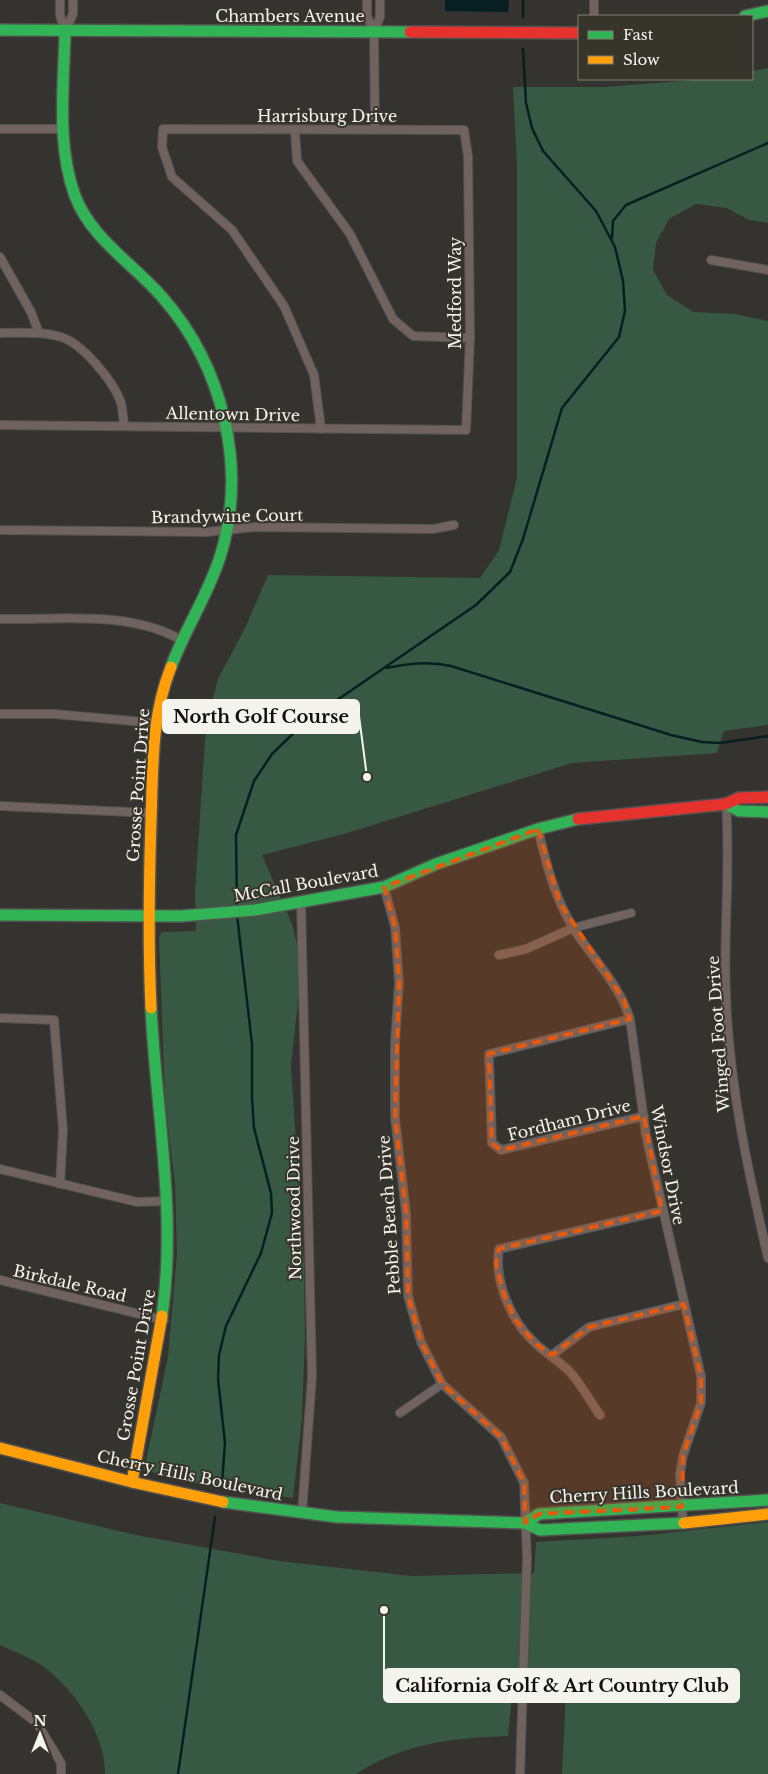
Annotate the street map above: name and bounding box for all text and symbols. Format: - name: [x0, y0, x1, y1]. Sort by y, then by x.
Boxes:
- street label: Chambers Avenue: [215, 6, 365, 26]
- legend: [578, 15, 753, 80]
- text: Fast: [623, 25, 654, 44]
- text: Slow: [623, 50, 660, 69]
- street label: Harrisburg Drive: [257, 106, 397, 126]
- street label: Medford Way: [445, 236, 465, 349]
- street label: Allentown Drive: [165, 403, 300, 425]
- street label: Brandywine Court: [151, 505, 303, 527]
- callout: North Golf Course: [163, 700, 359, 733]
- text: North Golf Course: [173, 706, 349, 728]
- street label: Grosse Point Drive: [123, 708, 153, 862]
- street label: McCall Boulevard: [232, 860, 380, 906]
- street label: Winged Foot Drive: [703, 955, 734, 1114]
- street label: Fordham Drive: [505, 1095, 633, 1145]
- street label: Windsor Drive: [646, 1103, 689, 1226]
- street label: Pebble Beach Drive: [373, 1135, 405, 1295]
- street label: Northwood Drive: [283, 1136, 305, 1280]
- street label: Birkdale Road: [11, 1260, 129, 1306]
- street label: Grosse Point Drive: [113, 1287, 159, 1443]
- street label: Cherry Hills Boulevard: [95, 1446, 285, 1505]
- street label: Cherry Hills Boulevard: [549, 1477, 739, 1507]
- callout: California Golf & Art Country Club: [384, 1669, 739, 1702]
- text: California Golf & Art Country Club: [395, 1675, 729, 1697]
- north arrow: [15, 1709, 65, 1759]
- text: N: [33, 1712, 47, 1730]

